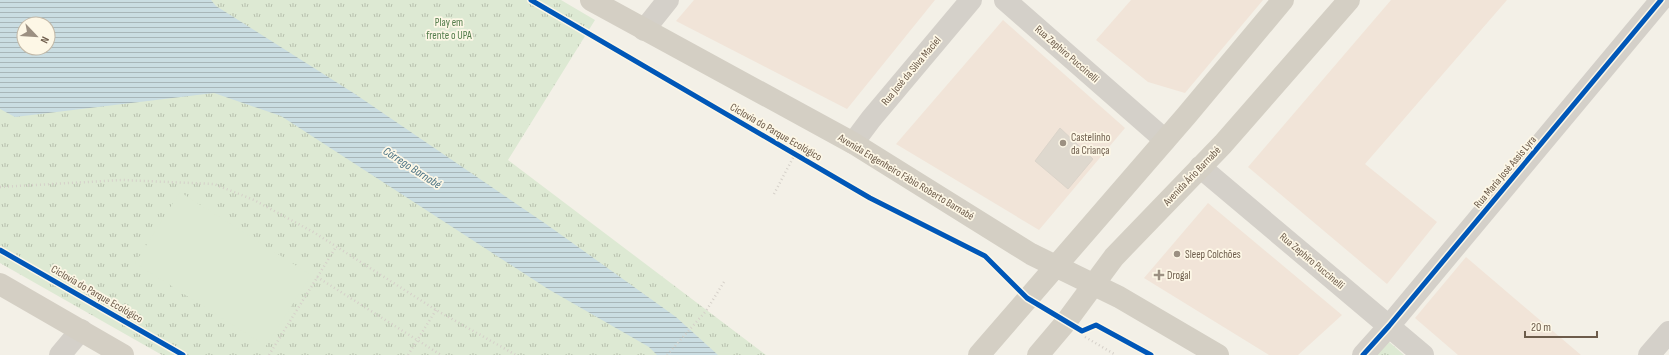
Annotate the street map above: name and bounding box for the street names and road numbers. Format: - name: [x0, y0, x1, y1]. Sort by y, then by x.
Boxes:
- street label: Rua Zephiro Puccinelli: [1032, 23, 1102, 85]
- street label: Rua José da Silva Maciel: [878, 34, 944, 108]
- street label: Ciclovia do Parque Ecológico: [728, 100, 825, 164]
- street label: Avenida Engenheiro Fábio Roberto Barnabé: [835, 131, 976, 223]
- street label: Rua Maria José Assis Lyra: [1471, 133, 1539, 211]
- street label: Avenida Ário Barnabé: [1160, 144, 1223, 209]
- street label: Rua Zephiro Puccinelli: [1277, 230, 1347, 292]
- street label: Ciclovia do Parque Ecológico: [49, 262, 146, 326]

